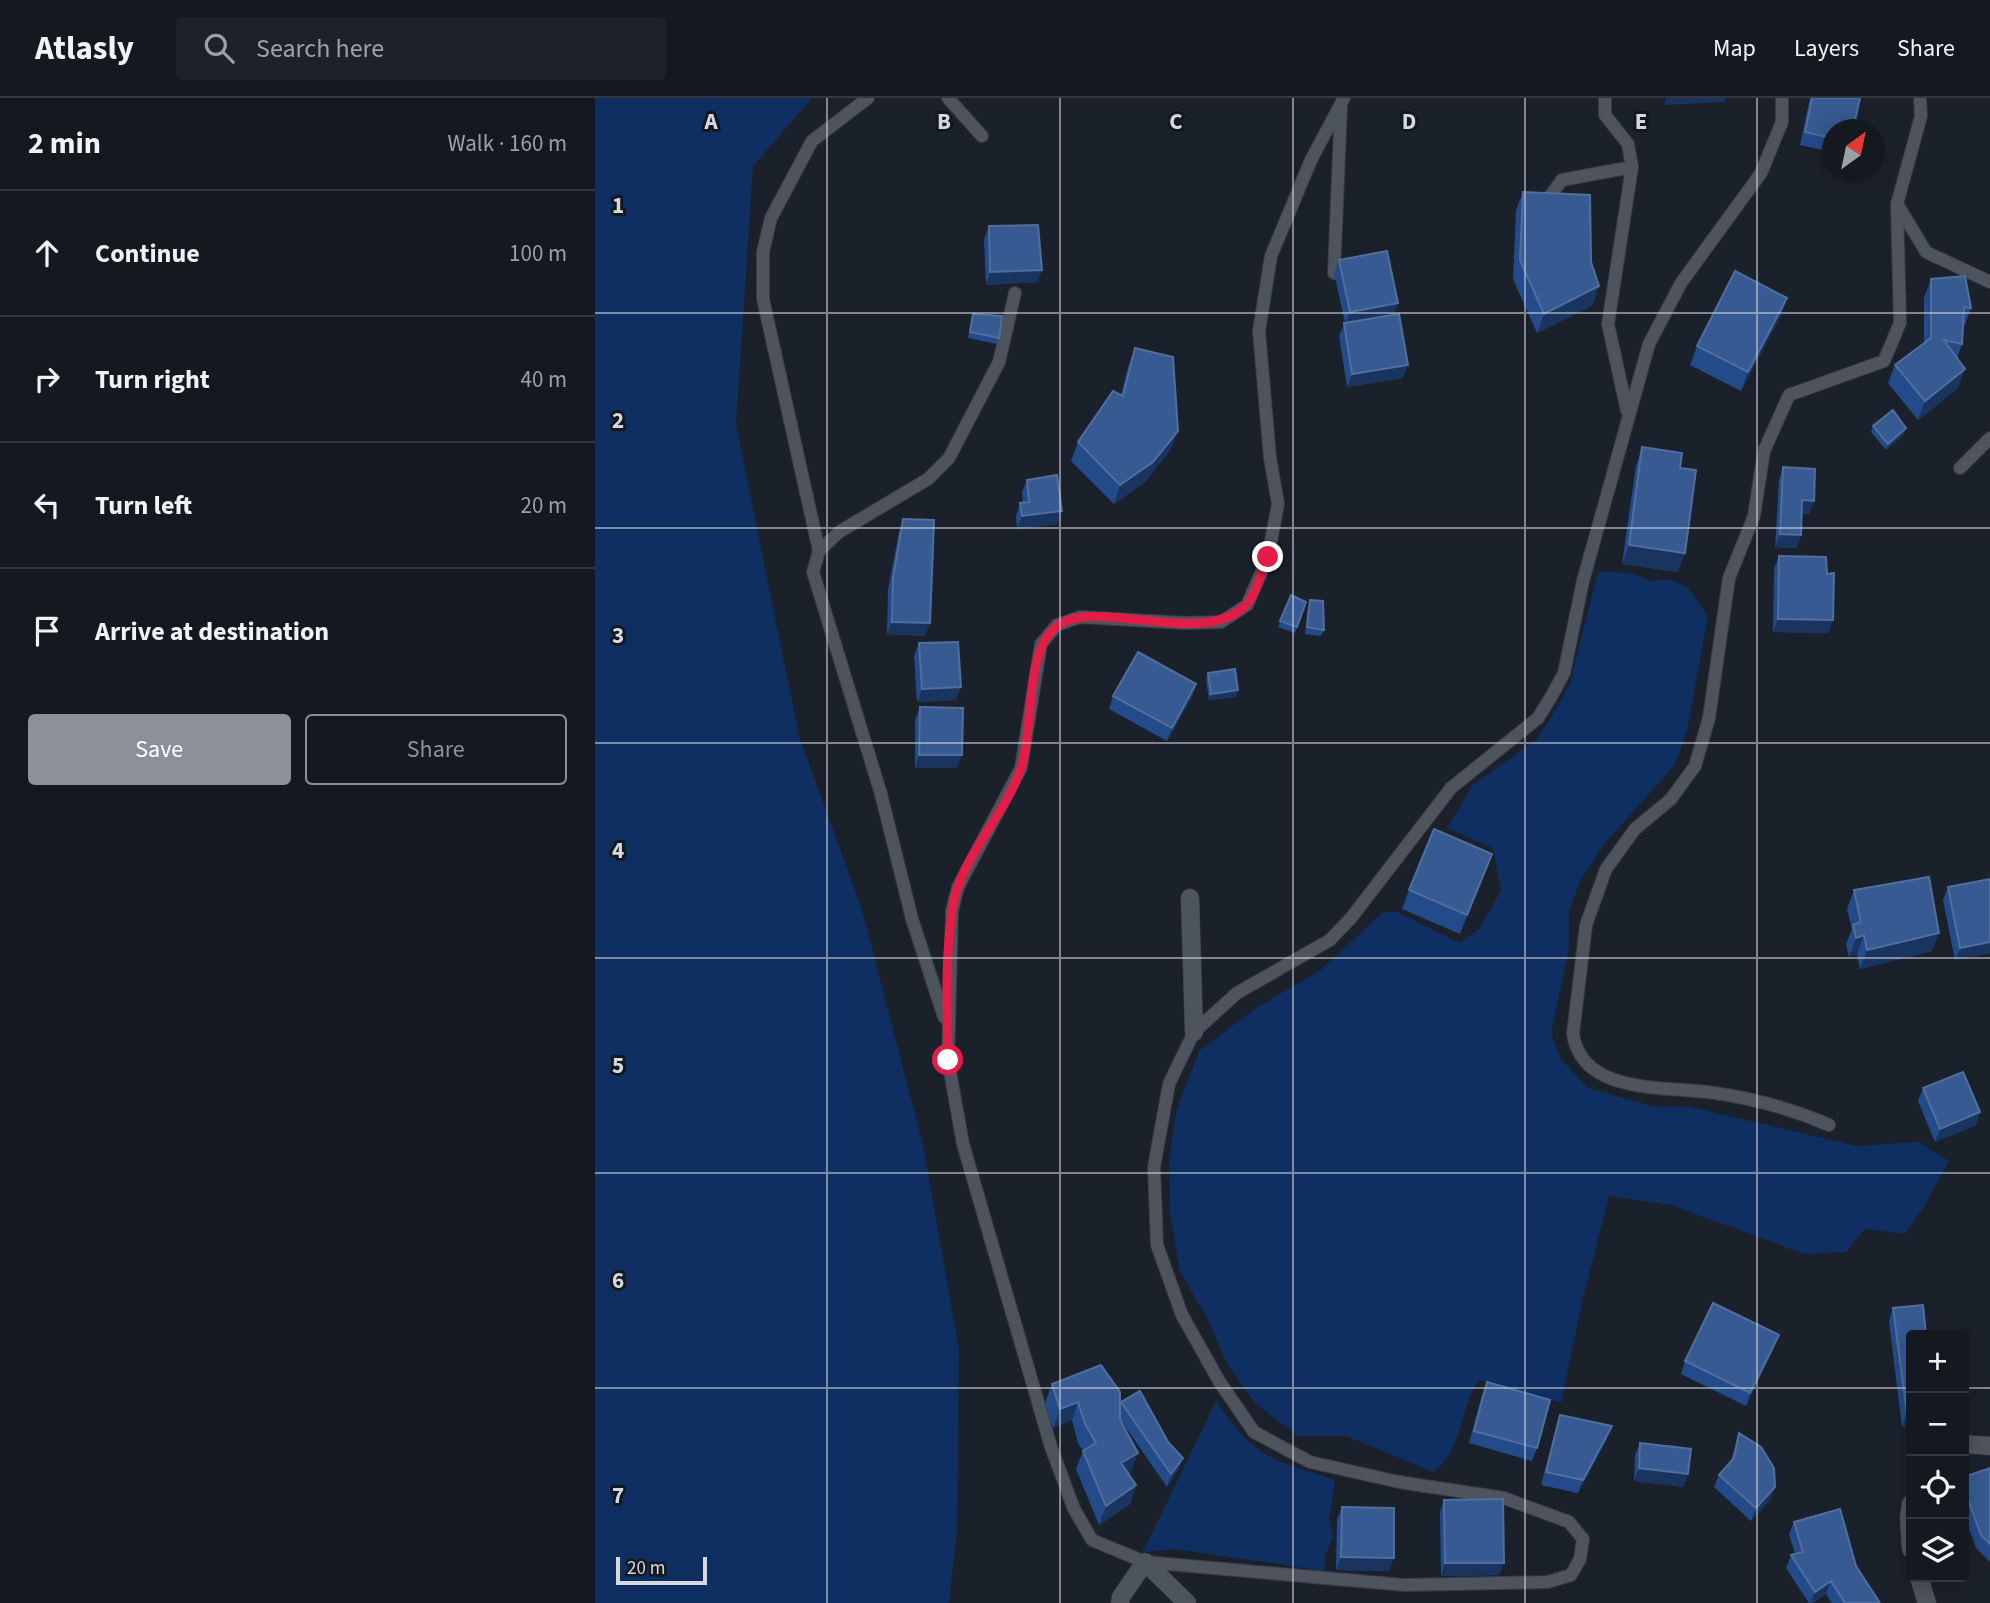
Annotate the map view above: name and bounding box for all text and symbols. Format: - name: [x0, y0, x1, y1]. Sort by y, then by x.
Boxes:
- search box: [176, 17, 666, 80]
- text: Atlasly: [35, 25, 134, 72]
- icon: search: [200, 29, 238, 67]
- text: Search here: [256, 30, 384, 67]
- text: Map: [1713, 31, 1756, 66]
- text: Layers: [1794, 31, 1859, 66]
- text: Share: [1897, 31, 1955, 66]
- text: A: [703, 105, 718, 138]
- text: B: [937, 105, 951, 138]
- text: C: [1169, 105, 1183, 138]
- text: D: [1402, 105, 1416, 138]
- text: E: [1635, 105, 1647, 138]
- north arrow: [1822, 119, 1885, 182]
- text: 2 min: [28, 122, 101, 165]
- text: Walk · 160 m: [448, 127, 567, 160]
- text: 1: [612, 189, 624, 222]
- icon: ahead: [28, 234, 66, 272]
- text: Continue: [95, 235, 200, 272]
- text: 100 m: [509, 237, 567, 270]
- icon: right: [28, 360, 66, 398]
- text: Turn right: [95, 361, 210, 398]
- text: 40 m: [520, 363, 567, 396]
- text: 2: [612, 404, 624, 437]
- icon: left: [28, 486, 66, 524]
- text: Turn left: [95, 487, 192, 524]
- text: 20 m: [520, 489, 567, 522]
- route end: [1252, 541, 1283, 572]
- icon: arrive: [28, 612, 66, 650]
- text: Arrive at destination: [95, 613, 329, 650]
- text: 3: [612, 619, 624, 652]
- button: Save: [28, 714, 291, 785]
- button: Share: [305, 714, 567, 785]
- text: 4: [612, 834, 624, 867]
- route start: [932, 1044, 963, 1075]
- text: 5: [612, 1049, 624, 1082]
- text: 6: [612, 1264, 624, 1297]
- map controls: [1906, 1330, 1969, 1582]
- button: +: [1906, 1330, 1969, 1393]
- button: −: [1906, 1393, 1969, 1456]
- button: locate: [1906, 1456, 1969, 1519]
- text: 7: [612, 1479, 624, 1512]
- button: layers: [1906, 1519, 1969, 1582]
- scale bar: [616, 1554, 707, 1586]
- text: 20 m: [627, 1555, 665, 1582]

